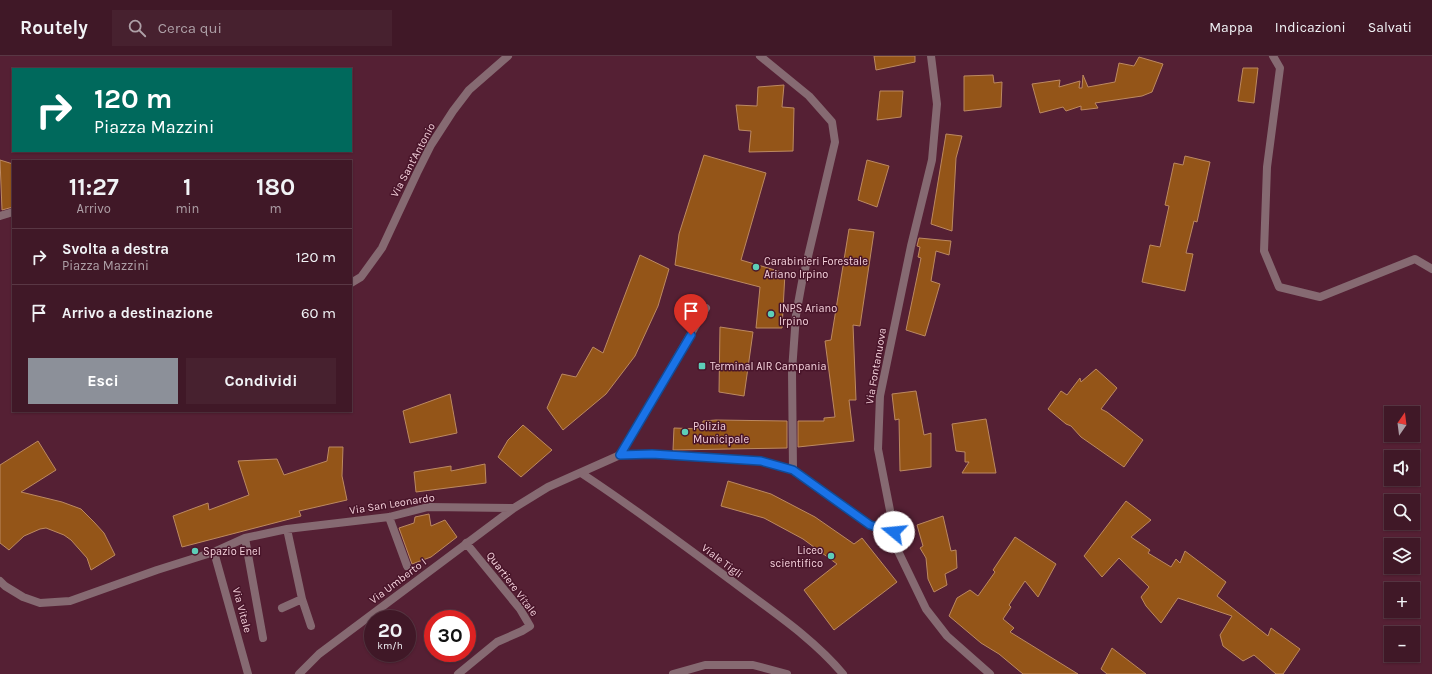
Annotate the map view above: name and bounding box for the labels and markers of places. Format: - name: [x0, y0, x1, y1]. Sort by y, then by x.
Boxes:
- place label: Carabinieri Forestale Ariano Irpino: [764, 255, 868, 281]
- marker: Carabinieri Forestale Ariano Irpino: [751, 262, 761, 272]
- pin: [674, 294, 708, 335]
- place label: INPS Ariano Irpino: [779, 302, 837, 328]
- marker: INPS Ariano Irpino: [766, 309, 776, 319]
- place label: Terminal AIR Campania: [710, 360, 827, 373]
- marker: Terminal AIR Campania: [697, 361, 707, 371]
- place label: Polizia Municipale: [693, 420, 749, 446]
- marker: Polizia Municipale: [680, 427, 690, 437]
- place label: Liceo scientifico: [770, 544, 823, 570]
- place label: Spazio Enel: [203, 545, 261, 558]
- marker: Spazio Enel: [190, 546, 200, 556]
- marker: Liceo scientifico: [826, 551, 836, 561]

